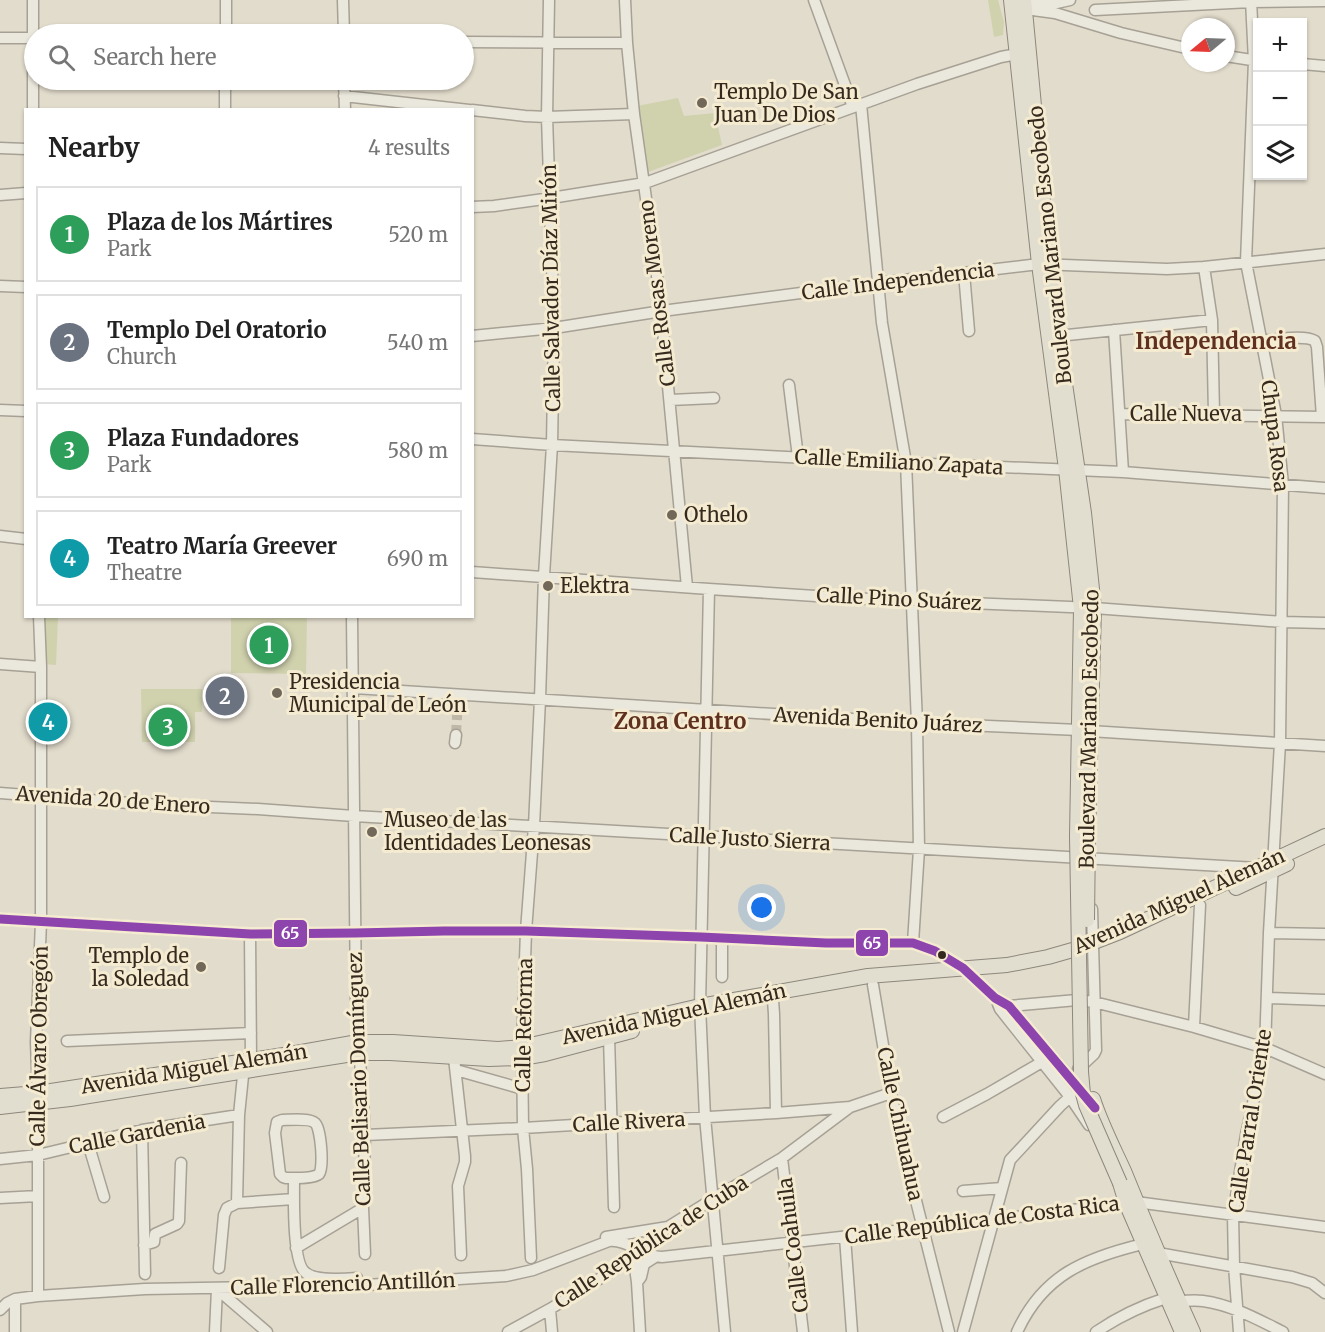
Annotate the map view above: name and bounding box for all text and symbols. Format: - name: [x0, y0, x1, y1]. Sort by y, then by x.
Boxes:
- north arrow: [1181, 18, 1235, 72]
- map controls: [1253, 18, 1307, 180]
- button: +: [1253, 18, 1307, 72]
- search box: [24, 24, 474, 90]
- icon: search: [45, 41, 78, 74]
- text: Search here: [93, 43, 216, 71]
- button: −: [1253, 72, 1307, 126]
- place label: Templo De San Juan De Dios: [713, 79, 859, 127]
- marker: Templo De San Juan De Dios: [695, 96, 709, 110]
- street label: Boulevard Mariano Escobedo: [1022, 104, 1077, 386]
- button: layers: [1253, 126, 1307, 180]
- text: Nearby: [48, 131, 140, 164]
- text: 4 results: [368, 135, 450, 160]
- street label: Calle Salvador Díaz Mirón: [536, 164, 565, 412]
- street label: Calle Rosas Moreno: [633, 198, 680, 388]
- text: Plaza de los Mártires: [107, 208, 333, 236]
- text: 1: [65, 222, 74, 247]
- text: 520 m: [388, 222, 448, 247]
- text: Park: [107, 236, 151, 261]
- street label: Calle Independencia: [800, 256, 996, 305]
- text: Templo Del Oratorio: [107, 316, 327, 344]
- district label: Independencia: [1135, 327, 1297, 355]
- text: 2: [64, 330, 75, 355]
- text: 540 m: [387, 330, 448, 355]
- text: Church: [107, 344, 177, 369]
- street label: Chupa Rosa: [1256, 379, 1295, 494]
- street label: Calle Nueva: [1130, 401, 1242, 426]
- text: Plaza Fundadores: [107, 424, 299, 452]
- text: 3: [64, 438, 75, 463]
- text: 580 m: [387, 438, 448, 463]
- street label: Calle Emiliano Zapata: [794, 444, 1004, 479]
- text: Park: [107, 452, 151, 477]
- place label: Othelo: [684, 502, 748, 527]
- marker: Othelo: [665, 508, 679, 522]
- text: Teatro María Greever: [107, 532, 337, 560]
- text: 4: [63, 546, 76, 571]
- text: 690 m: [387, 546, 448, 571]
- text: Theatre: [107, 560, 182, 585]
- place label: Elektra: [560, 573, 630, 598]
- marker: Elektra: [541, 579, 555, 593]
- street label: Calle Pino Suárez: [816, 582, 982, 615]
- street label: Boulevard Mariano Escobedo: [1074, 589, 1103, 869]
- pin: 1: [250, 622, 288, 668]
- place label: Presidencia Municipal de León: [289, 669, 467, 717]
- pin: 2: [206, 674, 244, 718]
- marker: Presidencia Municipal de León: [270, 686, 284, 700]
- pin: 4: [28, 700, 68, 744]
- street label: Avenida Benito Juárez: [772, 701, 983, 737]
- pin: 3: [148, 704, 188, 750]
- district label: Zona Centro: [614, 707, 746, 735]
- street label: Avenida 20 de Enero: [14, 780, 211, 819]
- place label: Museo de las Identidades Leonesas: [384, 807, 591, 855]
- street label: Calle Justo Sierra: [669, 822, 832, 855]
- marker: Museo de las Identidades Leonesas: [365, 825, 379, 839]
- street label: Avenida Miguel Alemán: [1068, 843, 1288, 959]
- your location: [747, 893, 776, 922]
- line badge: 65: [273, 919, 308, 948]
- text: 65: [281, 923, 299, 943]
- line badge: 65: [855, 929, 889, 957]
- text: 65: [863, 933, 881, 953]
- place label: Templo de la Soledad: [89, 943, 189, 991]
- street label: Calle Álvaro Obregón: [22, 945, 53, 1147]
- unlabelled marker: [936, 949, 948, 961]
- street label: Calle Belisario Domínguez: [342, 952, 375, 1206]
- street label: Calle Reforma: [510, 957, 537, 1092]
- marker: Templo de la Soledad: [194, 960, 208, 974]
- street label: Avenida Miguel Alemán: [559, 978, 788, 1050]
- street label: Calle Parral Oriente: [1223, 1027, 1276, 1215]
- street label: Avenida Miguel Alemán: [78, 1038, 309, 1099]
- street label: Calle Chihuahua: [872, 1045, 929, 1203]
- street label: Calle Rivera: [572, 1106, 686, 1137]
- street label: Calle Gardenia: [67, 1108, 207, 1159]
- street label: Calle República de Cuba: [549, 1170, 752, 1313]
- street label: Calle Coahuila: [772, 1176, 813, 1314]
- street label: Calle República de Costa Rica: [843, 1190, 1121, 1249]
- street label: Calle Florencio Antillón: [230, 1267, 456, 1300]

